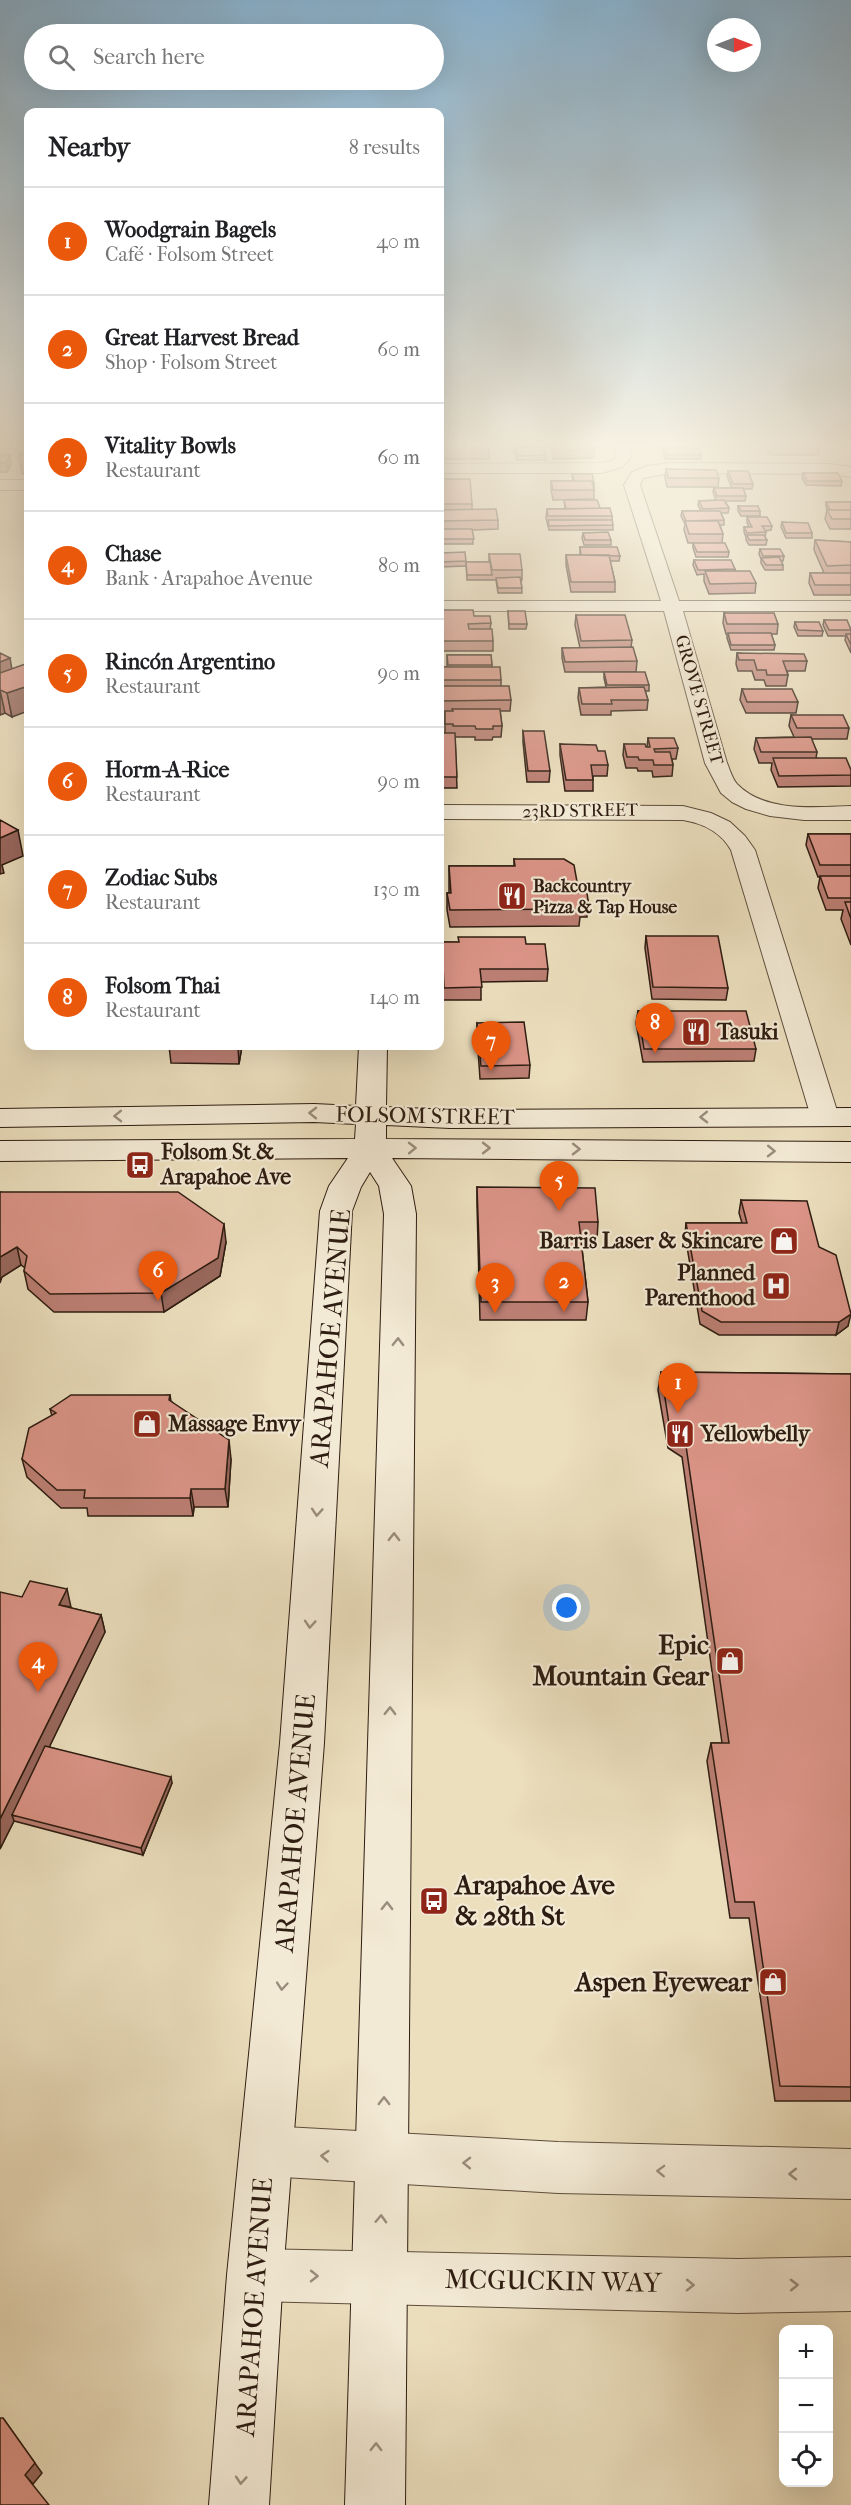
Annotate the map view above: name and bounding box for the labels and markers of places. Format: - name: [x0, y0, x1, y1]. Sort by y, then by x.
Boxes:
- place label: Backcountry Pizza & Tap House: [533, 876, 677, 918]
- restaurant icon: Backcountry Pizza & Tap House: [496, 880, 528, 912]
- pin: 8: [636, 1004, 674, 1053]
- restaurant icon: Tasuki: [680, 1016, 712, 1048]
- place label: Tasuki: [716, 1019, 779, 1045]
- pin: 7: [472, 1022, 510, 1071]
- place label: Folsom St & Arapahoe Ave: [159, 1139, 291, 1190]
- bus stop icon: Folsom St & Arapahoe Ave: [124, 1149, 156, 1181]
- pin: 5: [540, 1162, 578, 1211]
- shop icon: Barris Laser & Skincare: [768, 1225, 800, 1257]
- place label: Barris Laser & Skincare: [539, 1228, 763, 1254]
- pin: 6: [138, 1252, 178, 1301]
- place label: Planned Parenthood: [645, 1260, 756, 1311]
- pin: 2: [544, 1262, 584, 1312]
- pin: 3: [476, 1264, 514, 1313]
- hospital icon: Planned Parenthood: [760, 1270, 792, 1302]
- pin: 1: [658, 1364, 698, 1413]
- shop icon: Massage Envy: [131, 1408, 163, 1440]
- place label: Massage Envy: [167, 1411, 302, 1437]
- restaurant icon: Yellowbelly: [664, 1418, 696, 1450]
- place label: Yellowbelly: [700, 1421, 811, 1447]
- place label: Epic Mountain Gear: [532, 1629, 710, 1692]
- pin: 4: [18, 1642, 57, 1692]
- shop icon: Epic Mountain Gear: [714, 1645, 746, 1677]
- place label: Arapahoe Ave & 28th St: [453, 1869, 615, 1932]
- bus stop icon: Arapahoe Ave & 28th St: [418, 1885, 450, 1917]
- place label: Aspen Eyewear: [573, 1966, 753, 1998]
- shop icon: Aspen Eyewear: [757, 1966, 789, 1998]

